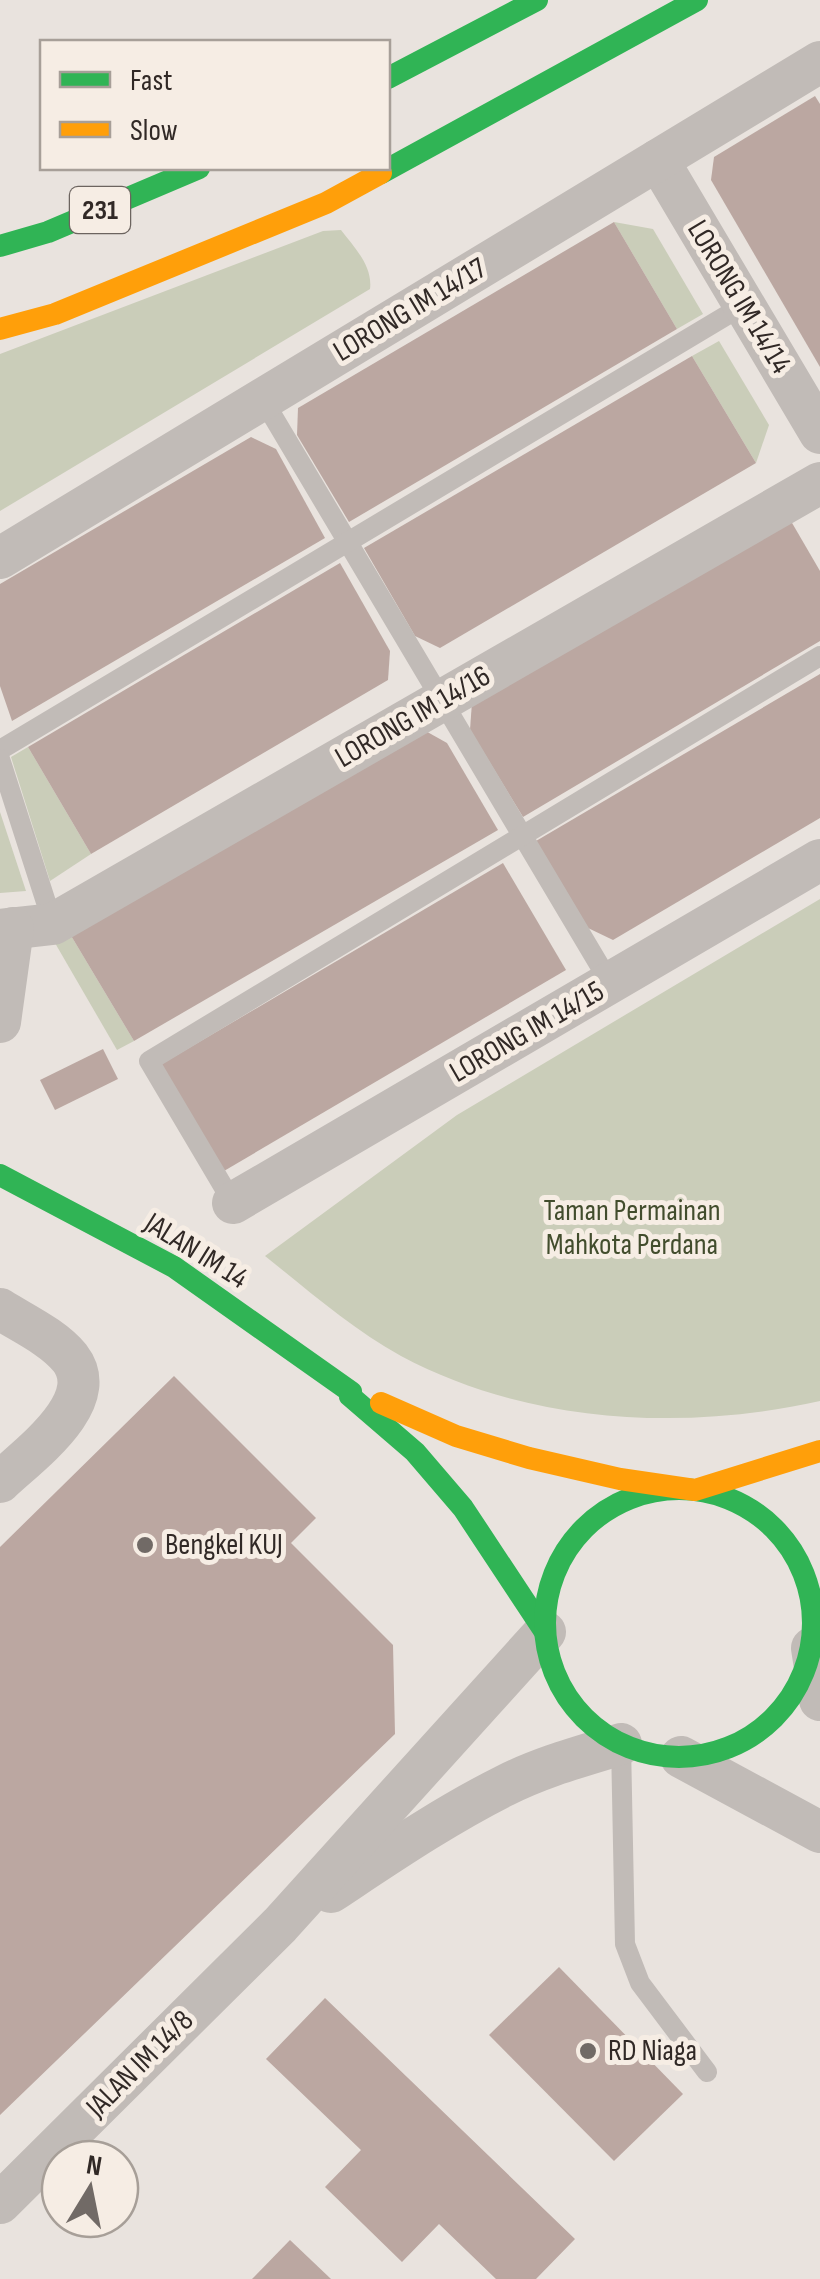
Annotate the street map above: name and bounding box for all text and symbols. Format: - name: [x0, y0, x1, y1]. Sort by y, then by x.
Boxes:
- legend: [40, 40, 390, 170]
- text: Fast: [130, 63, 172, 99]
- text: Slow: [130, 113, 178, 149]
- road number: 231: [70, 187, 130, 233]
- street label: LORONG IM 14/14: [679, 214, 799, 380]
- street label: LORONG IM 14/17: [327, 250, 493, 370]
- street label: LORONG IM 14/16: [329, 658, 497, 776]
- street label: LORONG IM 14/15: [444, 973, 610, 1091]
- park label: Taman Permainan Mahkota Perdana: [543, 1193, 721, 1263]
- street label: JALAN IM 14: [137, 1205, 254, 1297]
- place label: Bengkel KUJ: [165, 1527, 283, 1563]
- marker: Bengkel KUJ: [134, 1534, 156, 1556]
- street label: JALAN IM 14/8: [78, 2003, 201, 2126]
- place label: RD Niaga: [608, 2033, 697, 2069]
- marker: RD Niaga: [577, 2040, 599, 2062]
- north arrow: [40, 2139, 140, 2239]
- text: N: [84, 2148, 104, 2183]

